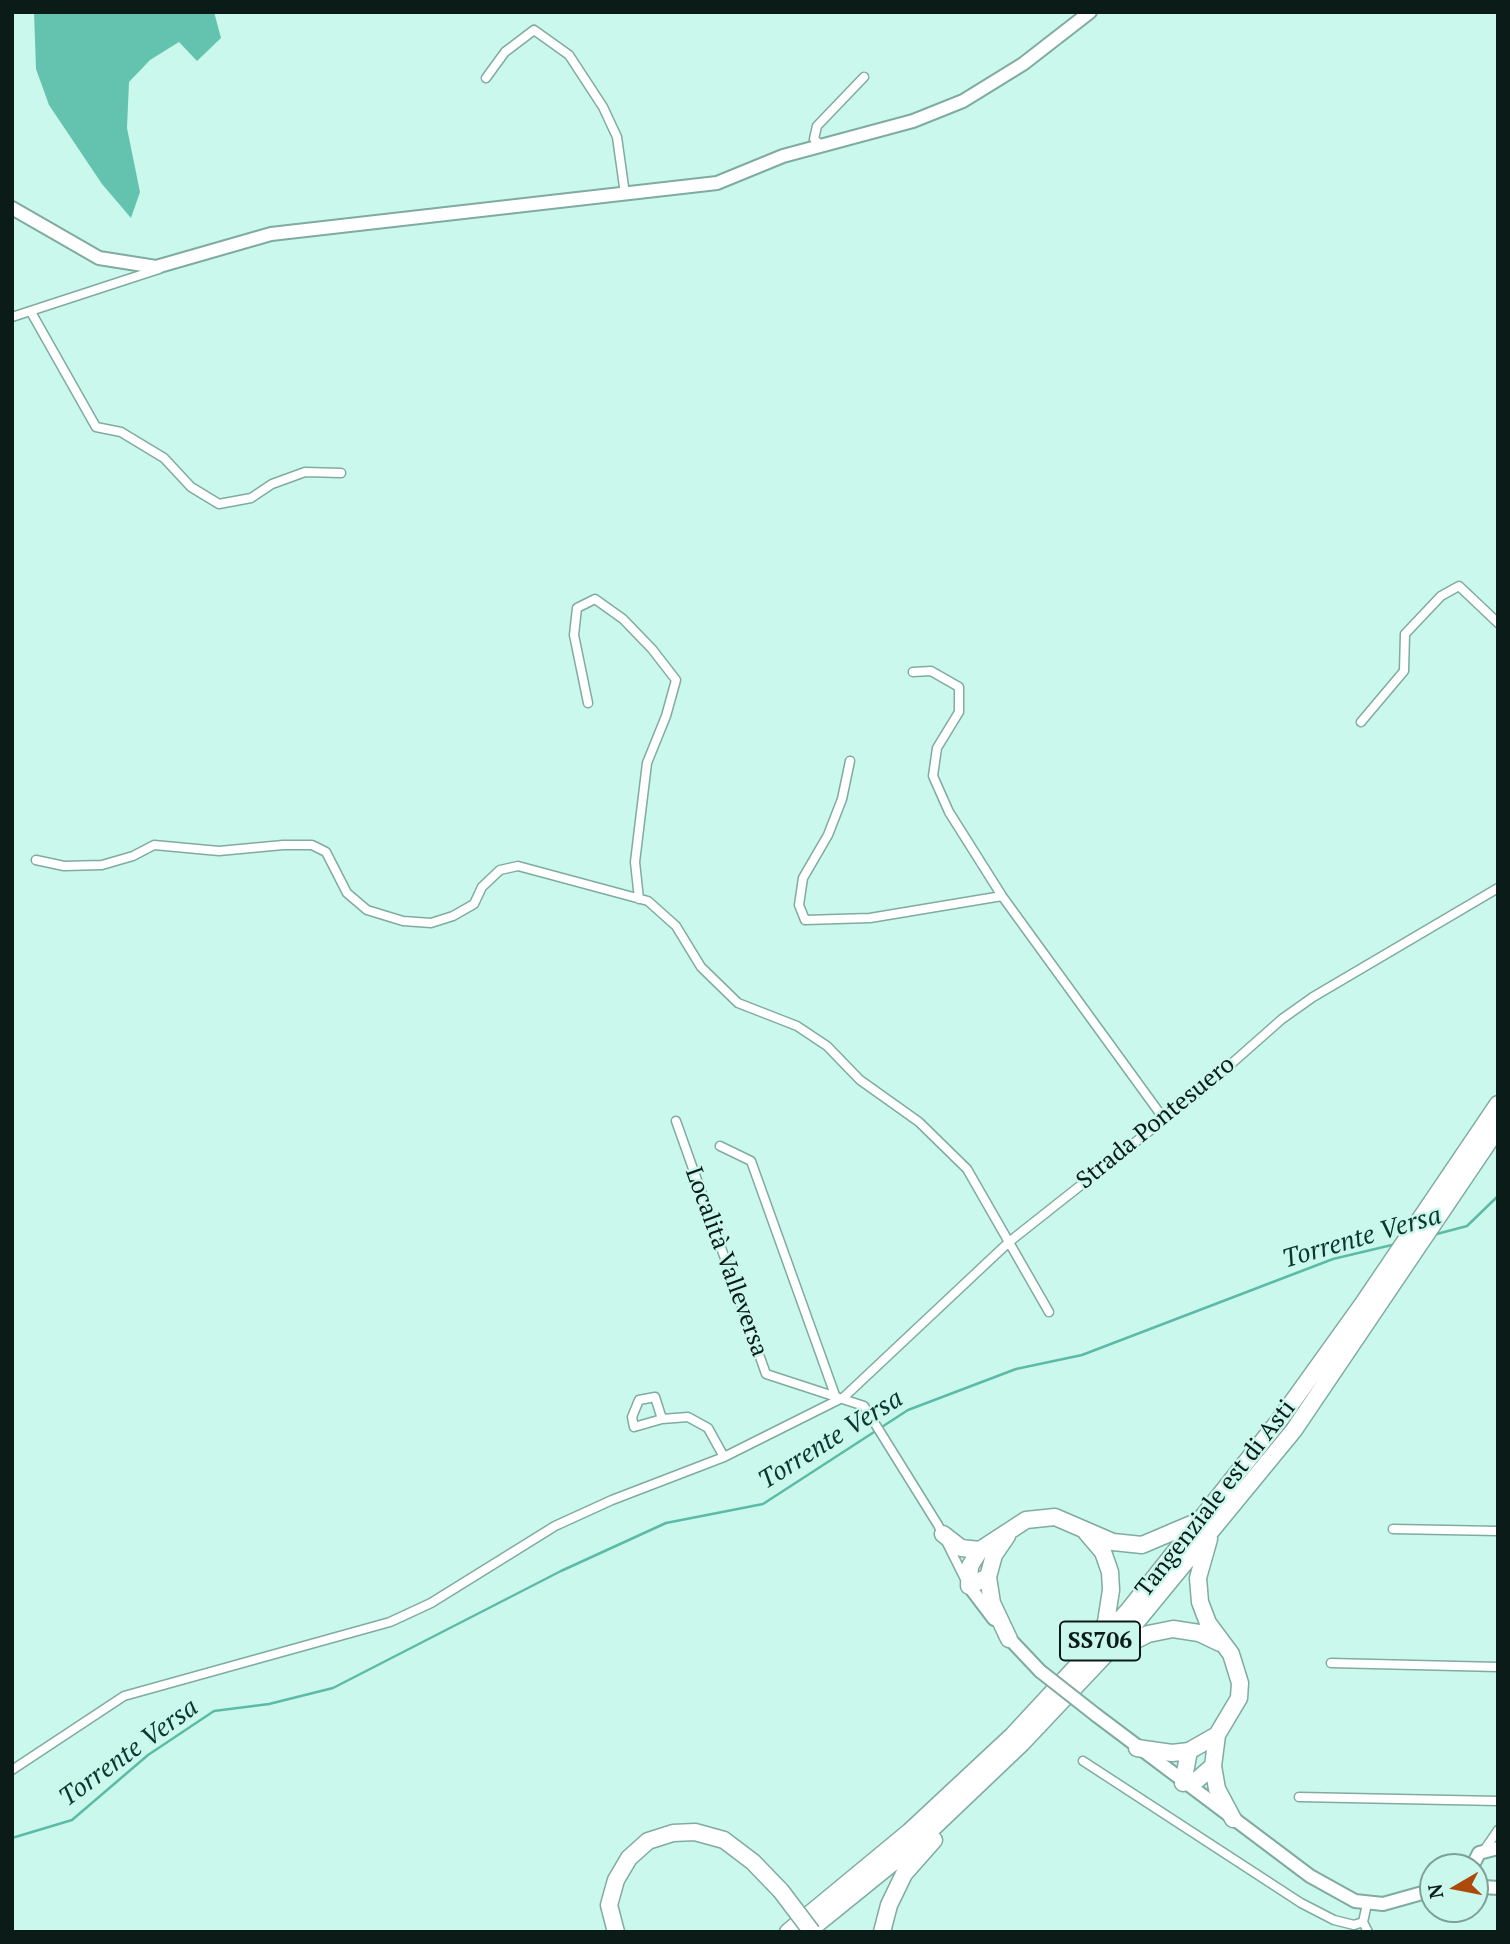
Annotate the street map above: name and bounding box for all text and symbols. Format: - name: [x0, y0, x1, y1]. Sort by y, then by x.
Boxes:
- street label: Strada Pontesuero: [1071, 1050, 1241, 1196]
- street label: Località Valleversa: [678, 1163, 774, 1361]
- water label: Torrente Versa: [1279, 1200, 1445, 1276]
- water label: Torrente Versa: [753, 1383, 909, 1497]
- street label: Tangenziale est di Asti: [1130, 1395, 1302, 1603]
- road number: SS706: [1060, 1622, 1140, 1660]
- water label: Torrente Versa: [53, 1692, 205, 1814]
- north arrow: [1419, 1853, 1489, 1923]
- text: N: [1421, 1882, 1448, 1901]

